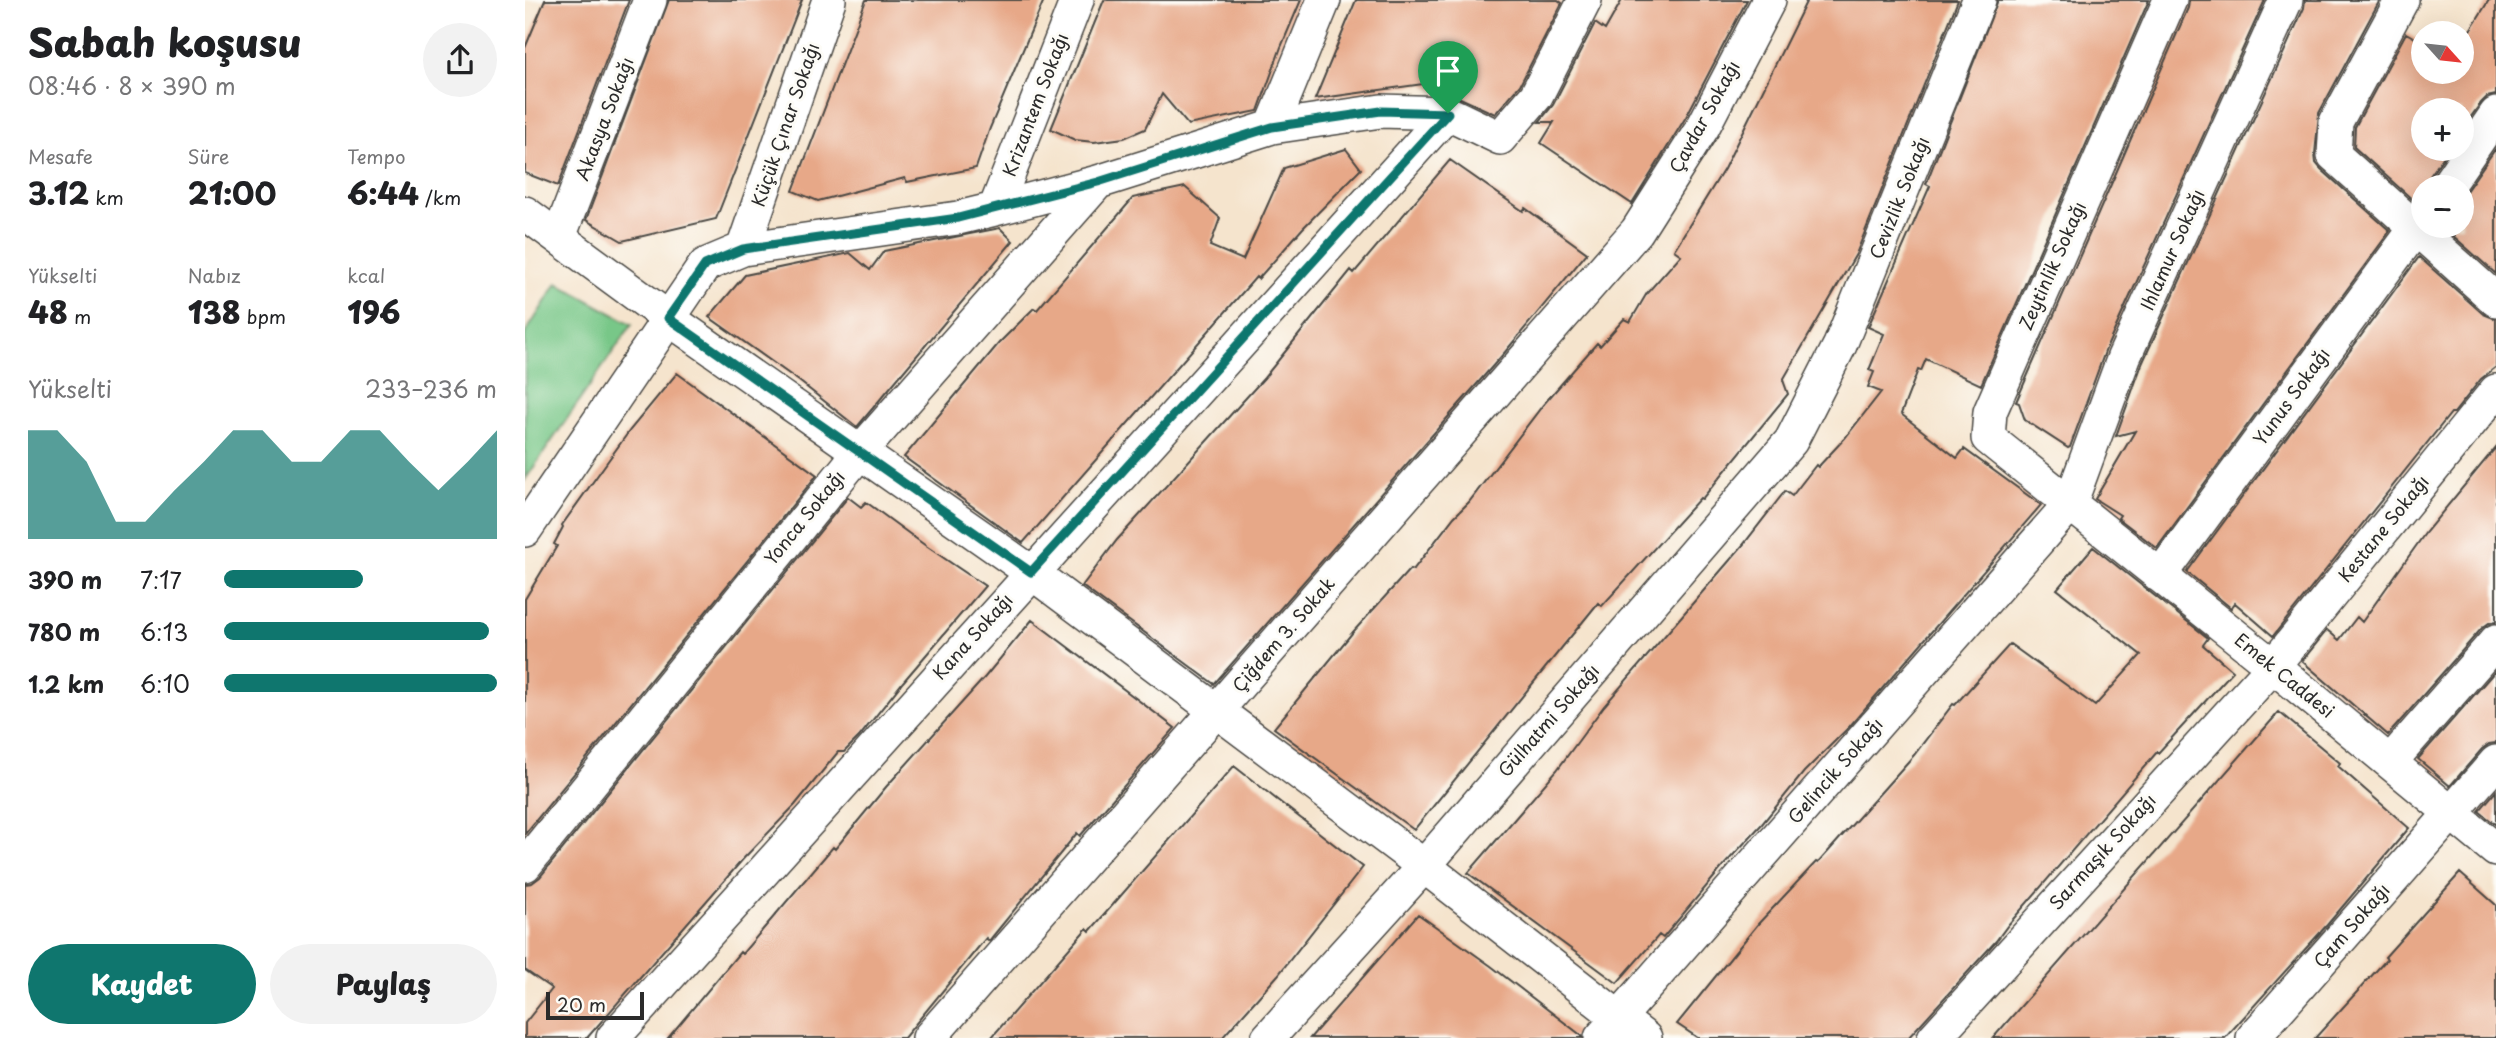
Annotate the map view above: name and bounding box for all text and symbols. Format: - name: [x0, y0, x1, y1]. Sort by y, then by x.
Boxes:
- text: Sabah koşusu: [28, 13, 302, 70]
- north arrow: [2411, 21, 2475, 84]
- map controls: [2411, 21, 2474, 238]
- button: share: [423, 23, 497, 97]
- street label: Krizantem Sokağı: [995, 29, 1074, 180]
- street label: Küçük Çınar Sokağı: [744, 39, 825, 210]
- pin: [1418, 41, 1478, 113]
- icon: arrive: [1429, 52, 1467, 90]
- street label: Akasya Sokağı: [568, 53, 640, 184]
- street label: Çavdar Sokağı: [1662, 55, 1746, 177]
- text: 08:46 · 8 × 390 m: [28, 68, 236, 103]
- button: +: [2411, 98, 2474, 161]
- street label: Cevizlik Sokağı: [1862, 132, 1935, 263]
- text: Mesafe: [28, 142, 93, 170]
- text: Süre: [188, 142, 229, 170]
- text: Tempo: [347, 142, 405, 170]
- text: 3.12: [28, 170, 89, 215]
- text: 21:00: [188, 170, 276, 215]
- text: 6:44: [347, 170, 419, 215]
- button: −: [2411, 175, 2474, 238]
- text: km: [89, 183, 124, 211]
- text: /km: [419, 183, 461, 211]
- street label: Ihlamur Sokağı: [2133, 184, 2210, 314]
- street label: Zeytinlik Sokağı: [2011, 197, 2092, 334]
- text: Yükselti: [28, 261, 97, 289]
- text: Nabız: [188, 261, 241, 289]
- text: kcal: [347, 261, 385, 289]
- text: 48: [28, 289, 68, 334]
- text: 138: [188, 289, 241, 334]
- text: 196: [347, 289, 400, 334]
- text: m: [68, 302, 91, 330]
- text: bpm: [241, 302, 286, 330]
- street label: Yunus Sokağı: [2246, 342, 2335, 451]
- text: Yükselti: [28, 371, 112, 406]
- text: 233–236 m: [365, 371, 497, 406]
- street label: Yonca Sokağı: [757, 464, 851, 570]
- street label: Kestane Sokağı: [2331, 469, 2435, 588]
- text: 390 m: [28, 562, 102, 597]
- text: 7:17: [140, 562, 182, 597]
- street label: Çiğdem 3. Sokak: [1225, 570, 1341, 698]
- street label: Kana Sokağı: [926, 587, 1018, 685]
- text: 780 m: [28, 614, 100, 649]
- text: 6:13: [140, 614, 188, 649]
- street label: Emek Caddesi: [2229, 626, 2341, 724]
- street label: Gülhatmi Sokağı: [1491, 657, 1605, 783]
- text: 1.2 km: [28, 666, 104, 701]
- text: 6:10: [140, 666, 190, 701]
- street label: Gelincik Sokağı: [1781, 711, 1889, 829]
- street label: Sarmaşık Sokağı: [2042, 787, 2162, 915]
- street label: Çam Sokağı: [2306, 877, 2395, 973]
- button: Kaydet: [28, 944, 256, 1024]
- button: Paylaş: [270, 944, 497, 1024]
- scale bar: [546, 989, 644, 1021]
- text: 20 m: [557, 990, 606, 1018]

